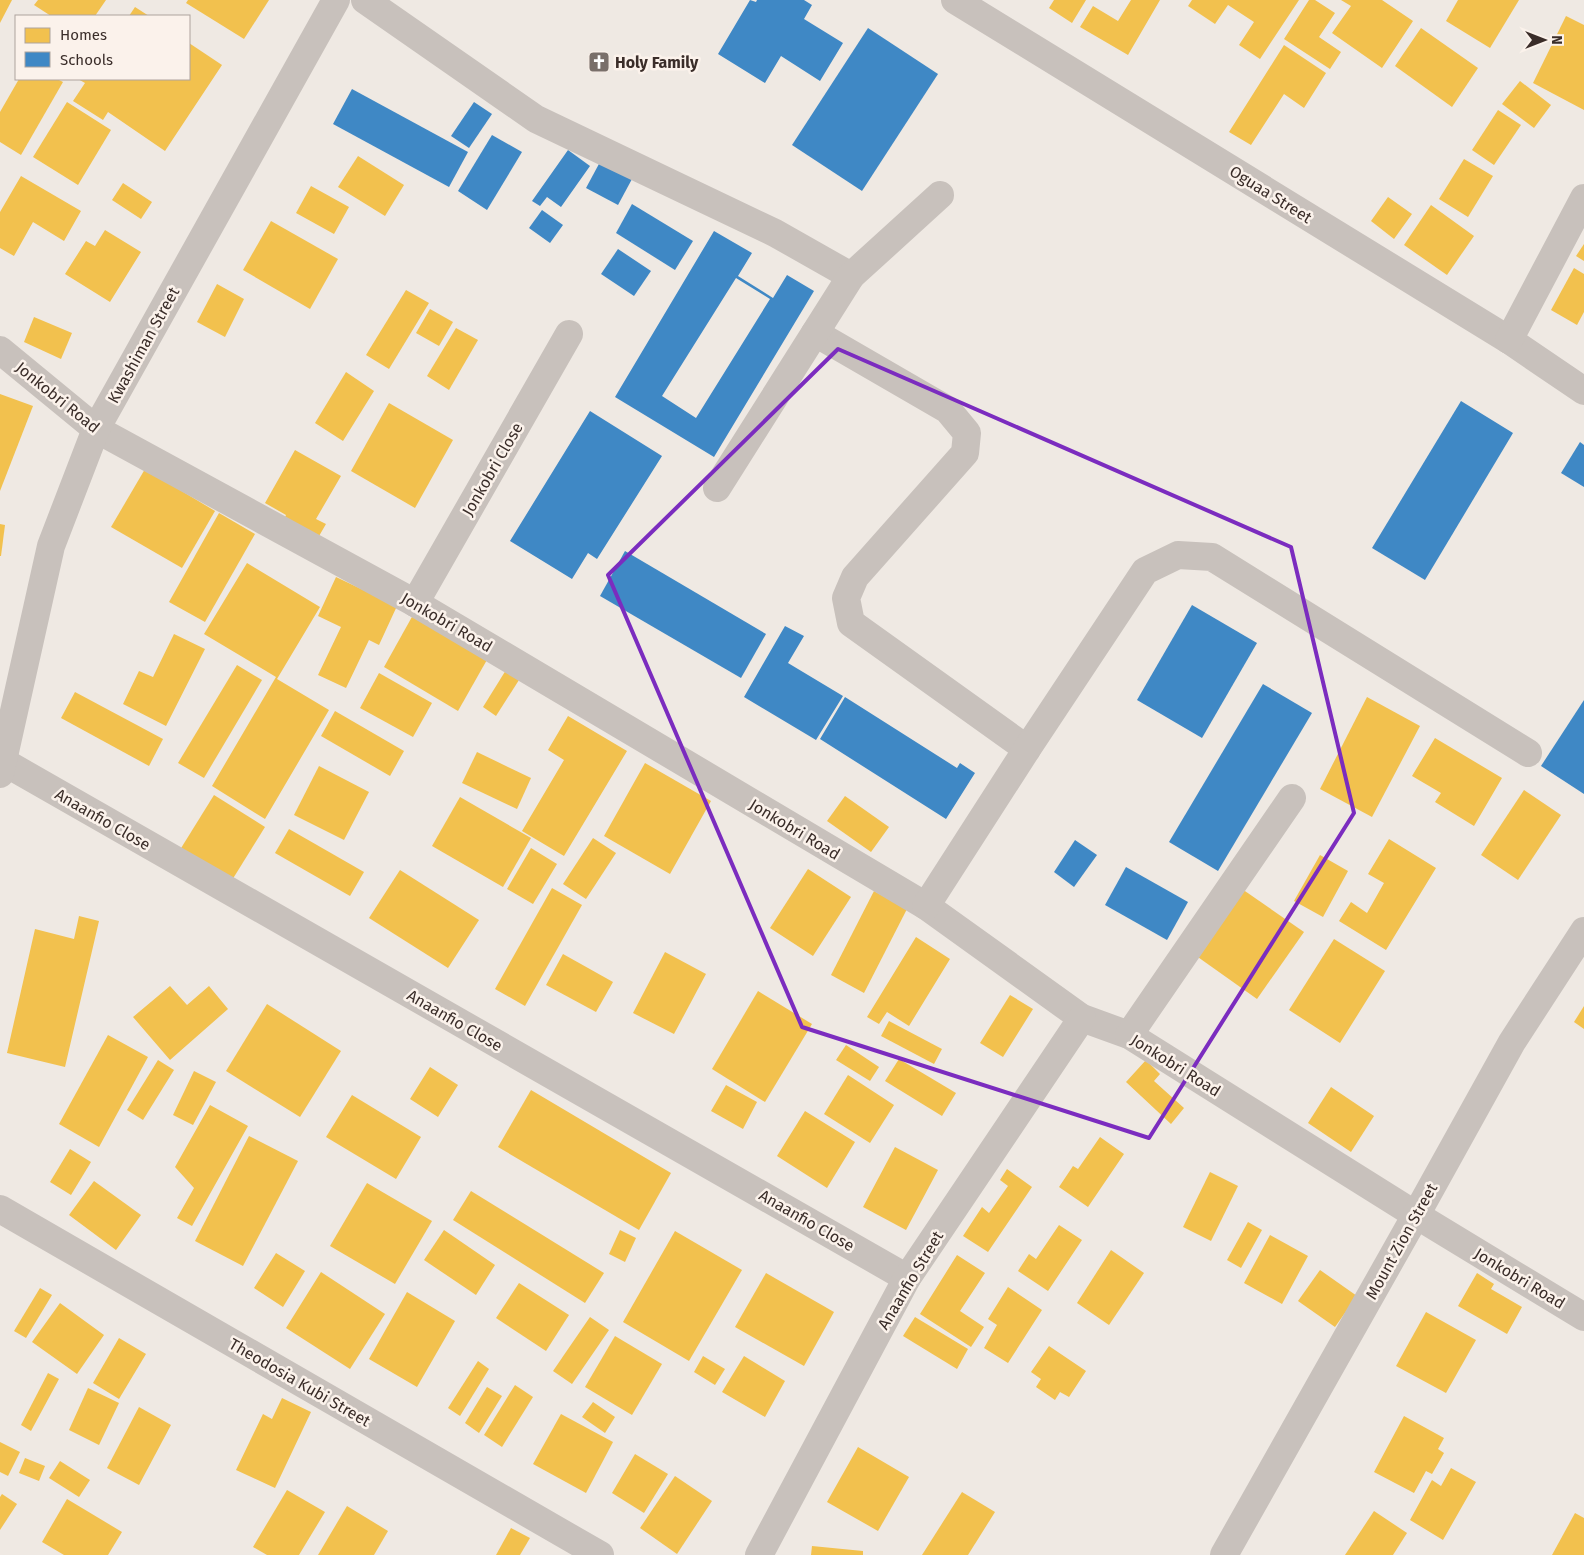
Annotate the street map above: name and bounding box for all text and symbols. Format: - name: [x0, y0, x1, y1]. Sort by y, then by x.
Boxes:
- legend: [15, 15, 190, 80]
- north arrow: [1519, 15, 1569, 65]
- text: Homes: [60, 26, 107, 44]
- text: N: [1548, 35, 1565, 45]
- church icon: Holy Family: [587, 50, 611, 74]
- text: Schools: [60, 51, 113, 69]
- place label: Holy Family: [615, 53, 699, 72]
- street label: Oguaa Street: [1226, 162, 1316, 227]
- street label: Kwashiman Street: [104, 284, 183, 407]
- street label: Jonkobri Road: [12, 358, 103, 437]
- street label: Jonkobri Close: [458, 419, 527, 519]
- street label: Jonkobri Road: [398, 589, 496, 656]
- street label: Anaanfio Close: [52, 784, 154, 854]
- street label: Jonkobri Road: [746, 795, 843, 864]
- street label: Anaanfio Close: [404, 985, 506, 1055]
- street label: Jonkobri Road: [1127, 1030, 1224, 1101]
- street label: Mount Zion Street: [1362, 1180, 1441, 1303]
- street label: Anaanfio Close: [756, 1185, 858, 1255]
- street label: Anaanfio Street: [874, 1227, 947, 1333]
- street label: Jonkobri Road: [1471, 1244, 1568, 1313]
- street label: Theodosia Kubi Street: [226, 1334, 374, 1431]

